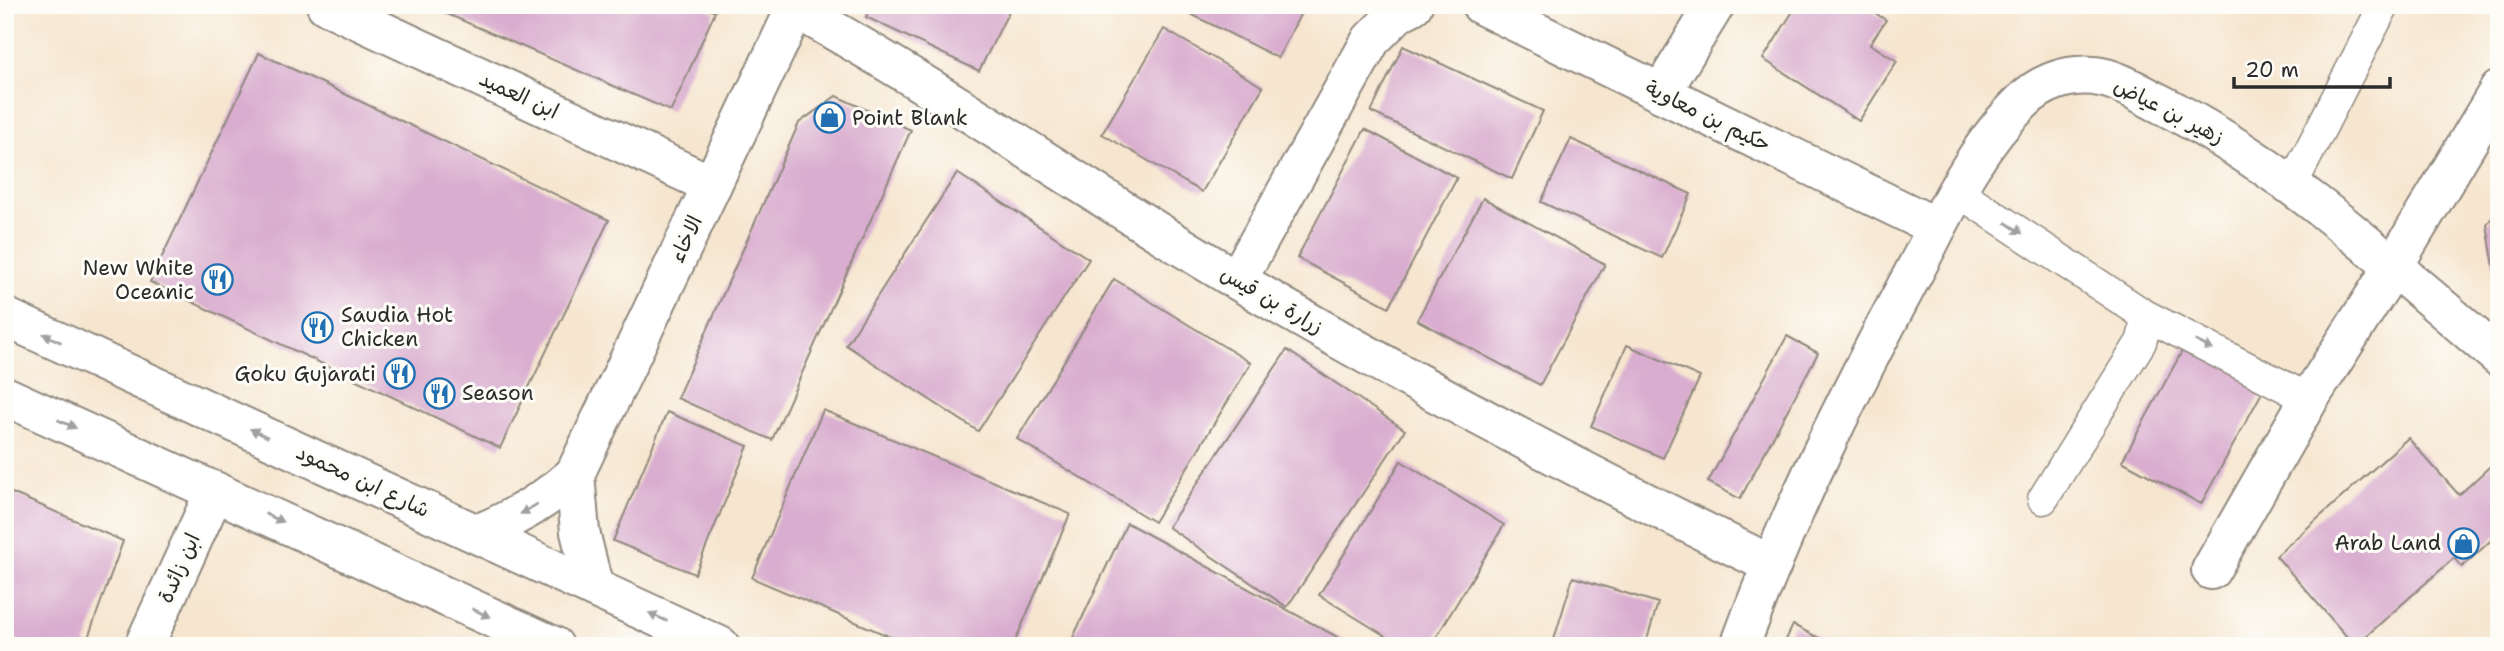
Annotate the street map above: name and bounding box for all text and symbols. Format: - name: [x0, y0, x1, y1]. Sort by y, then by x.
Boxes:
- scale bar: [2234, 46, 2390, 90]
- text: 20 m: [2245, 56, 2299, 84]
- street label: ابن العميد: [475, 64, 563, 126]
- street label: زهير بن عياض: [2109, 71, 2229, 151]
- street label: حكيم بن معاوية: [1640, 74, 1775, 160]
- shop icon: Point Blank: [812, 101, 846, 135]
- place label: Point Blank: [852, 104, 968, 132]
- street label: الاخاء: [663, 211, 709, 267]
- one-way arrow: [2004, 222, 2024, 235]
- place label: New White Oceanic: [83, 254, 194, 306]
- street label: زرارة بن قيس: [1216, 259, 1328, 341]
- restaurant icon: New White Oceanic: [200, 263, 234, 297]
- place label: Saudia Hot Chicken: [341, 301, 453, 353]
- restaurant icon: Saudia Hot Chicken: [301, 310, 335, 344]
- one-way arrow: [42, 332, 62, 344]
- one-way arrow: [2194, 339, 2214, 350]
- restaurant icon: Goku Gujarati: [382, 357, 416, 391]
- place label: Goku Gujarati: [235, 360, 376, 388]
- restaurant icon: Season: [422, 376, 456, 410]
- place label: Season: [462, 379, 534, 407]
- one-way arrow: [57, 419, 78, 430]
- one-way arrow: [249, 428, 269, 439]
- street label: شارع ابن محمود: [291, 438, 434, 525]
- one-way arrow: [520, 503, 539, 515]
- one-way arrow: [264, 513, 285, 524]
- shop icon: Arab Land: [2447, 526, 2481, 560]
- street label: ابن زائدة: [151, 529, 207, 607]
- place label: Arab Land: [2334, 529, 2441, 557]
- one-way arrow: [471, 608, 492, 619]
- one-way arrow: [648, 612, 668, 623]

